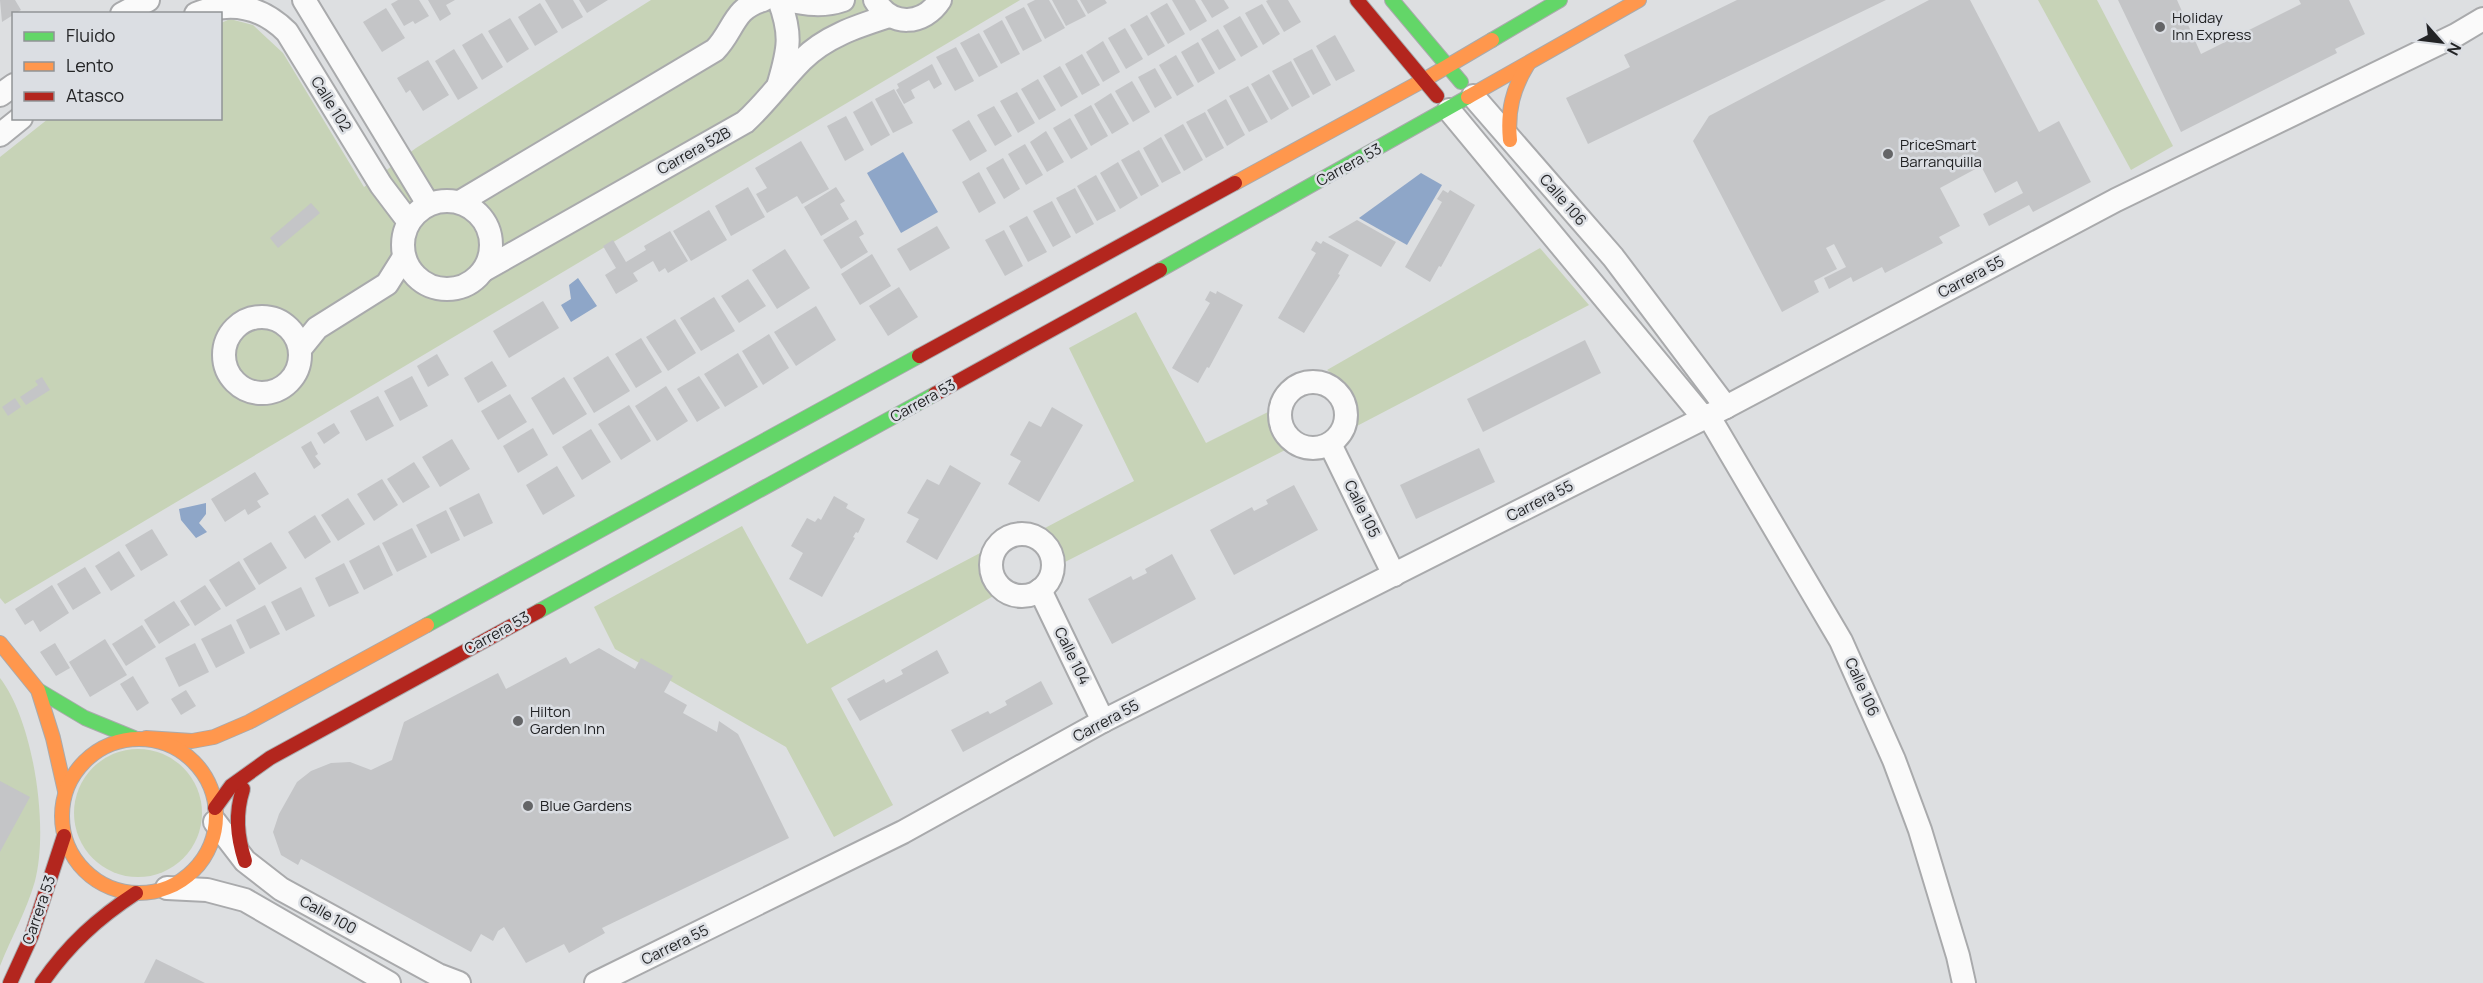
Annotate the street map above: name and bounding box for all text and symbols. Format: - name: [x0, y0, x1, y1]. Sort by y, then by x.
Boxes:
- place label: Holiday Inn Express: [2172, 7, 2252, 45]
- legend: [12, 12, 222, 120]
- north arrow: [2411, 12, 2471, 72]
- marker: Holiday Inn Express: [2153, 20, 2167, 34]
- text: Fluido: [66, 23, 115, 47]
- text: N: [2442, 39, 2467, 59]
- text: Lento: [66, 53, 114, 77]
- street label: Calle 102: [306, 72, 357, 135]
- text: Atasco: [66, 83, 124, 107]
- street label: Carrera 52B: [653, 122, 734, 179]
- place label: PriceSmart Barranquilla: [1900, 134, 1982, 172]
- street label: Carrera 53: [1312, 138, 1385, 191]
- marker: PriceSmart Barranquilla: [1881, 147, 1895, 161]
- street label: Calle 106: [1535, 169, 1592, 230]
- street label: Carrera 55: [1934, 250, 2008, 303]
- street label: Carrera 53: [886, 374, 959, 427]
- street label: Carrera 55: [1503, 475, 1577, 526]
- street label: Calle 105: [1340, 477, 1385, 541]
- street label: Carrera 53: [460, 606, 533, 659]
- street label: Calle 104: [1049, 623, 1095, 688]
- street label: Calle 106: [1840, 654, 1885, 719]
- street label: Carrera 55: [1069, 694, 1143, 747]
- place label: Hilton Garden Inn: [530, 701, 605, 739]
- marker: Hilton Garden Inn: [511, 714, 525, 728]
- place label: Blue Gardens: [540, 795, 632, 816]
- marker: Blue Gardens: [521, 799, 535, 813]
- street label: Carrera 53: [17, 872, 60, 947]
- street label: Calle 100: [296, 890, 360, 939]
- street label: Carrera 55: [638, 919, 712, 970]

